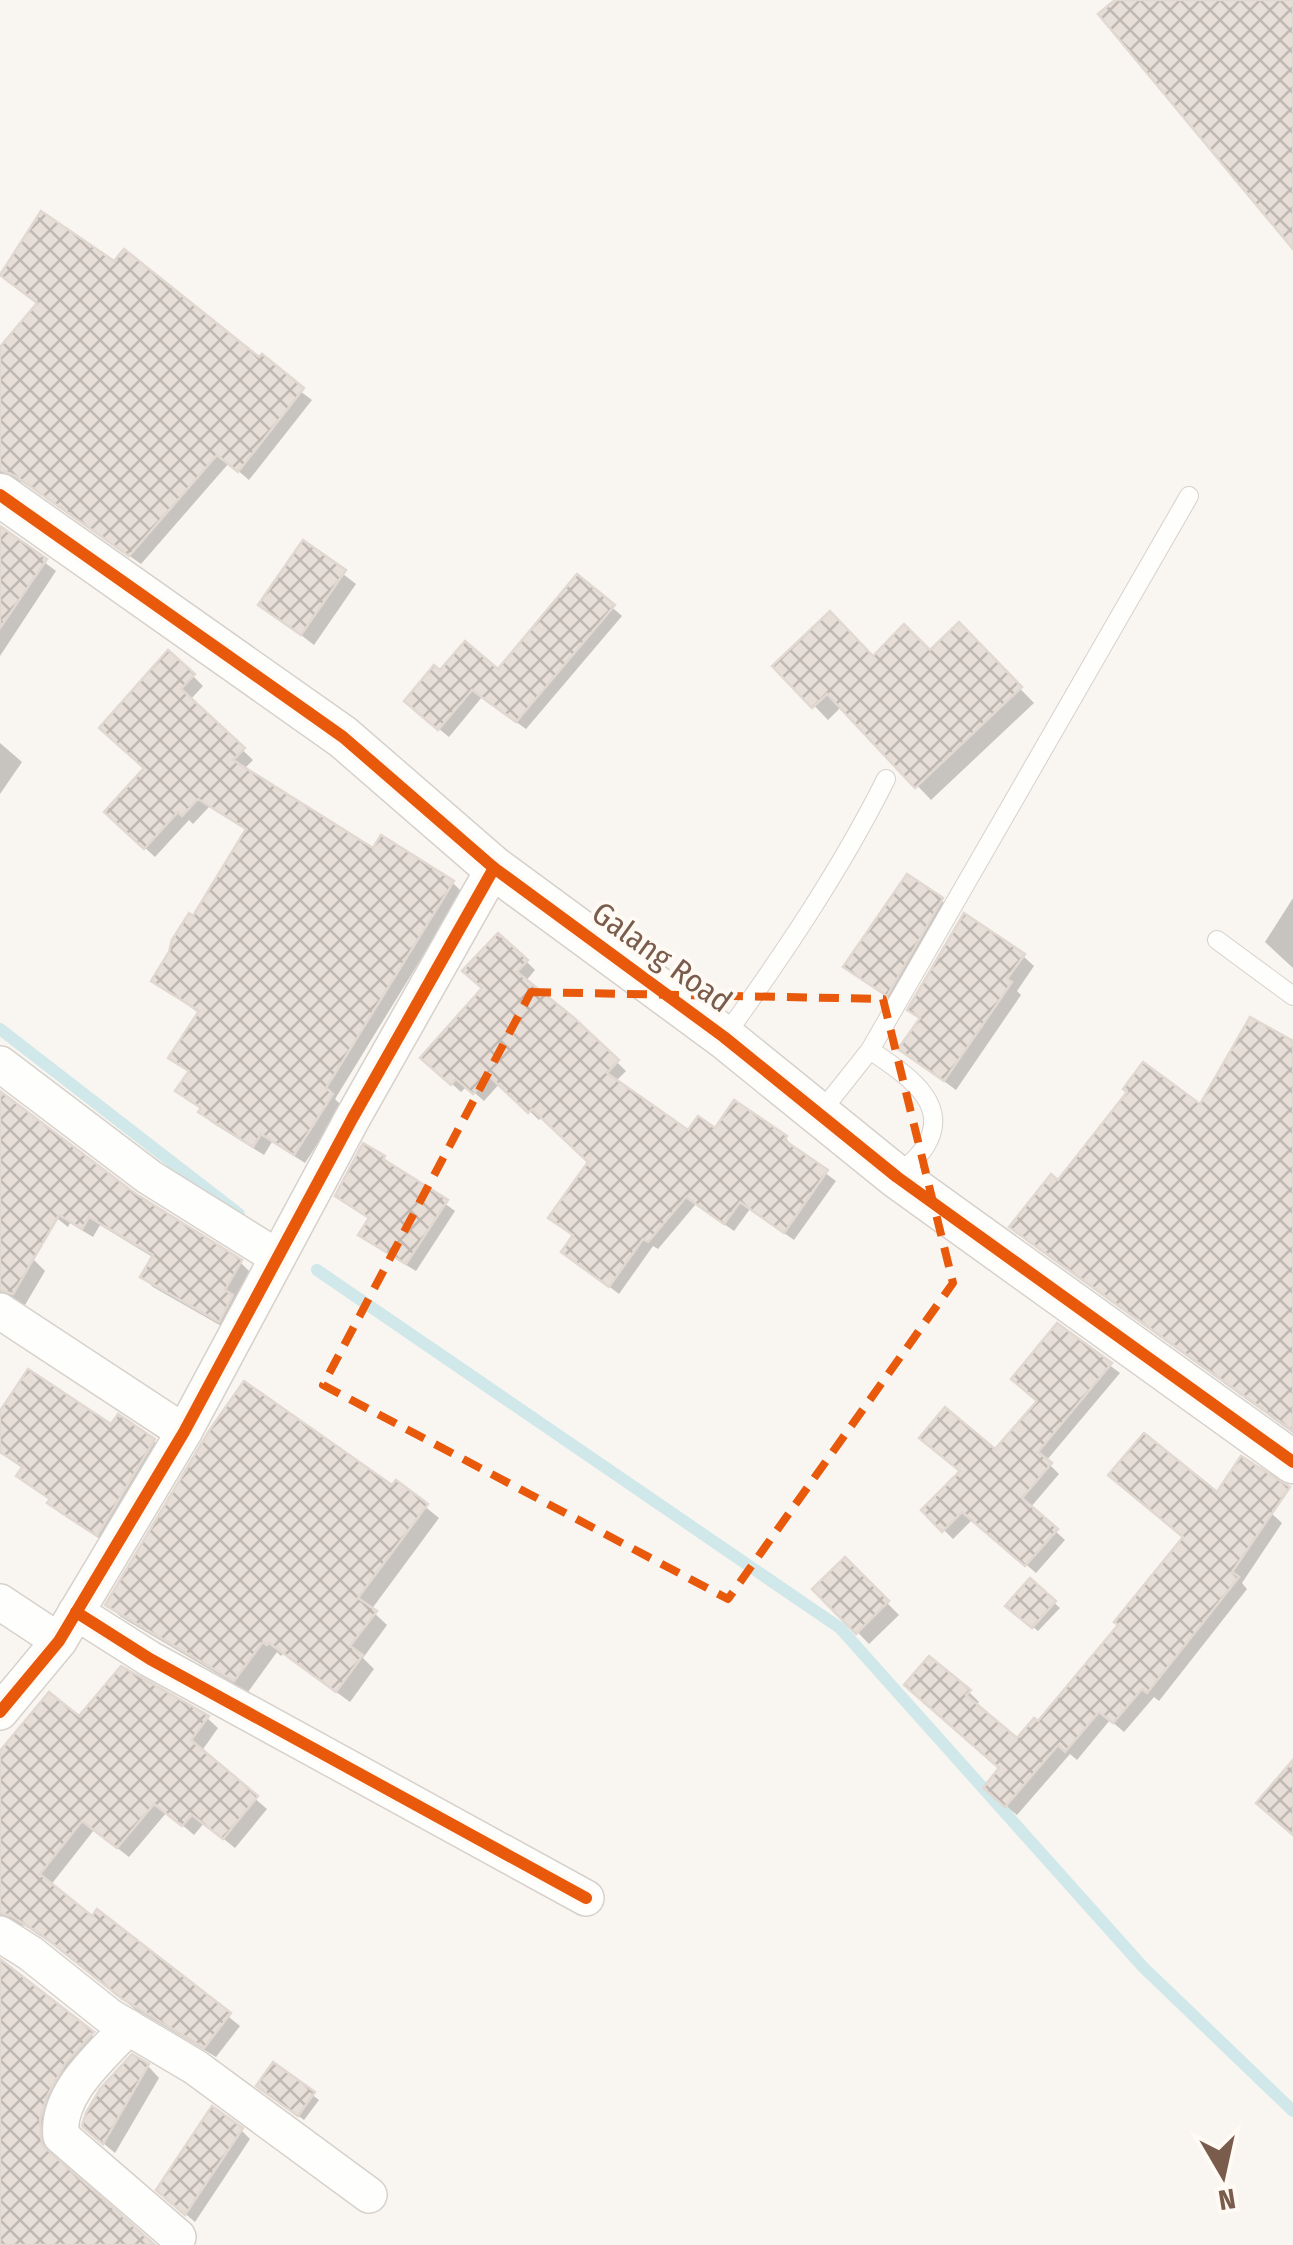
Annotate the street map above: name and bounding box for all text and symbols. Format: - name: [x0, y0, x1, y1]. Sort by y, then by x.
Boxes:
- street label: Galang Road: [585, 894, 739, 1020]
- north arrow: [1173, 2125, 1273, 2225]
- text: N: [1216, 2182, 1238, 2217]

